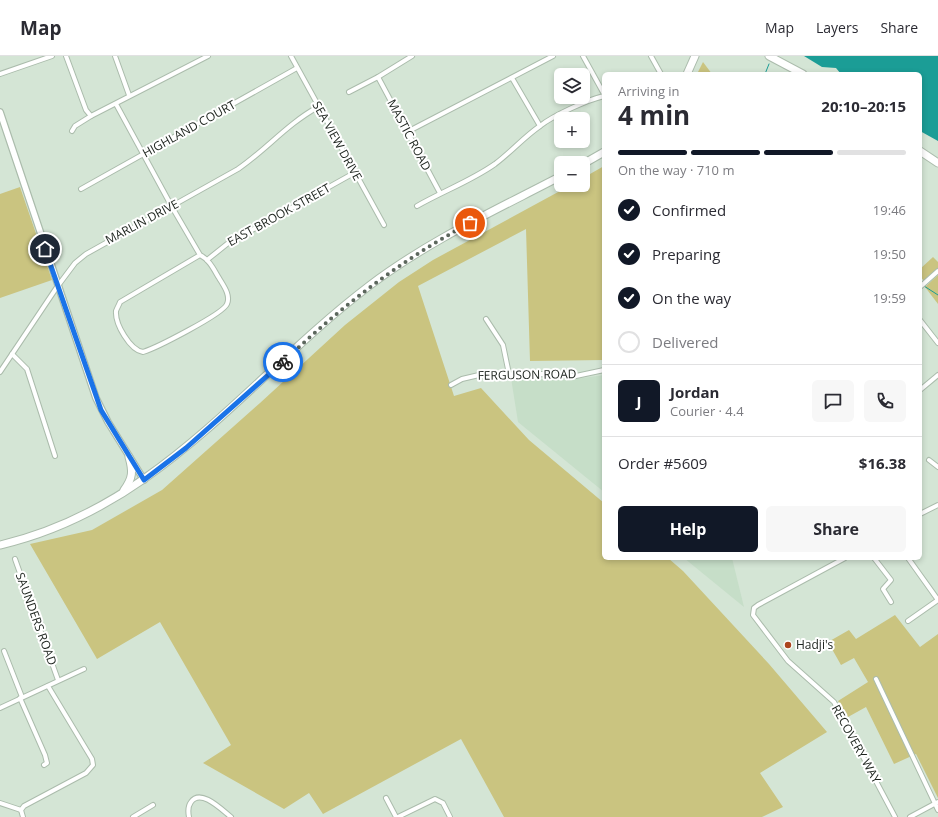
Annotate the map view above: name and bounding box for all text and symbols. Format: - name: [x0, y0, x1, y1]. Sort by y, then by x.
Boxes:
- text: Map: [20, 15, 61, 41]
- text: Map: [765, 18, 794, 37]
- text: Layers: [816, 18, 858, 37]
- text: Share: [880, 18, 918, 37]
- map controls: [554, 68, 590, 192]
- button: layers: [554, 68, 590, 104]
- text: Arriving in: [618, 82, 680, 100]
- street label: HIGHLAND COURT: [139, 96, 239, 161]
- street label: MASTIC ROAD: [383, 96, 435, 173]
- text: 20:10–20:15: [821, 96, 906, 116]
- text: 4 min: [618, 97, 690, 133]
- street label: SEA VIEW DRIVE: [309, 98, 366, 184]
- button: +: [554, 112, 590, 148]
- button: −: [554, 156, 590, 192]
- text: On the way · 710 m: [618, 161, 734, 179]
- street label: EAST BROOK STREET: [224, 179, 334, 250]
- street label: MARLIN DRIVE: [102, 195, 181, 248]
- icon: check: [618, 199, 640, 221]
- text: Confirmed: [652, 200, 726, 220]
- text: 19:46: [873, 201, 906, 219]
- pin: [453, 206, 487, 240]
- icon: bag: [459, 212, 481, 234]
- pin: [28, 232, 62, 266]
- icon: home: [34, 238, 56, 260]
- icon: check: [618, 243, 640, 265]
- text: Preparing: [652, 244, 720, 264]
- text: 19:50: [873, 245, 906, 263]
- icon: check: [618, 287, 640, 309]
- text: On the way: [652, 288, 731, 308]
- text: 19:59: [873, 289, 906, 307]
- text: Delivered: [652, 332, 719, 352]
- courier: [263, 342, 303, 382]
- icon: bike: [272, 351, 294, 373]
- street label: FERGUSON ROAD: [477, 365, 577, 384]
- button: chat: [812, 380, 854, 422]
- button: phone: [864, 380, 906, 422]
- text: Jordan: [670, 382, 719, 402]
- text: J: [637, 391, 641, 411]
- text: Courier · 4.4: [670, 402, 744, 420]
- text: Order #5609: [618, 453, 707, 473]
- text: $16.38: [859, 453, 906, 473]
- button: Help: [618, 506, 758, 552]
- button: Share: [766, 506, 906, 552]
- street label: SAUNDERS ROAD: [12, 570, 61, 668]
- place label: Hadji's: [796, 636, 834, 653]
- marker: Hadji's: [783, 640, 793, 650]
- street label: RECOVERY WAY: [828, 701, 885, 786]

